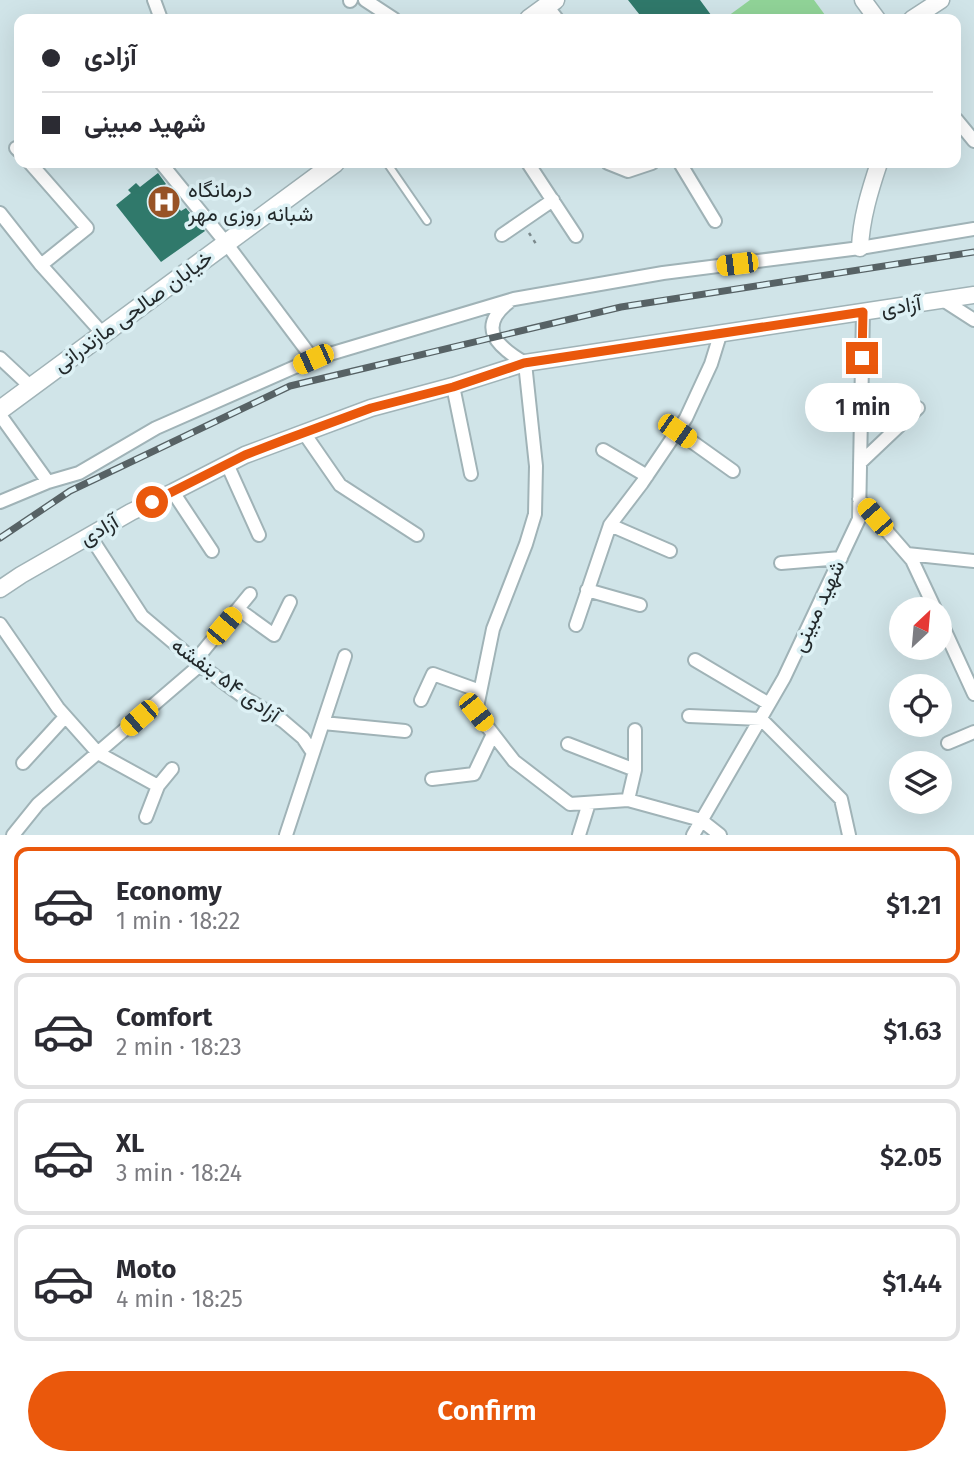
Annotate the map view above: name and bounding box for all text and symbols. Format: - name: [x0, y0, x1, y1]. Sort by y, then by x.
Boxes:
- text: آزادی: [84, 41, 137, 72]
- text: شهید مبینی: [84, 108, 206, 139]
- place label: درمانگاه شبانه روزی مهر: [187, 177, 313, 227]
- hospital icon: درمانگاه شبانه روزی مهر: [145, 183, 183, 221]
- street label: خیابان صالحی مازندرانی: [48, 244, 218, 378]
- car: [715, 251, 760, 277]
- street label: آزادی: [879, 290, 925, 322]
- car: [290, 341, 337, 377]
- route end: [846, 342, 878, 374]
- callout: 1 min: [804, 382, 920, 432]
- text: 1 min: [835, 393, 891, 421]
- car: [654, 410, 701, 452]
- route start: [136, 486, 168, 518]
- car: [854, 494, 897, 540]
- street label: آزادی: [75, 508, 125, 551]
- street label: شهید مبینی: [785, 556, 851, 656]
- north arrow: [889, 597, 952, 660]
- map controls: [889, 597, 952, 814]
- car: [203, 603, 246, 649]
- street label: آزادی ۵۴ بنفشه: [166, 632, 287, 729]
- button: locate: [889, 674, 952, 737]
- car: [455, 689, 498, 735]
- car: [117, 696, 162, 740]
- button: layers: [889, 751, 952, 814]
- icon: car: [32, 874, 95, 937]
- text: Economy: [116, 876, 222, 907]
- text: $1.21: [886, 890, 942, 921]
- text: 1 min · 18:22: [116, 907, 240, 935]
- icon: car: [32, 1000, 95, 1063]
- text: Comfort: [116, 1002, 212, 1033]
- text: $1.63: [883, 1016, 942, 1047]
- text: 2 min · 18:23: [116, 1033, 242, 1061]
- icon: car: [32, 1126, 95, 1189]
- text: XL: [116, 1128, 144, 1159]
- text: $2.05: [880, 1142, 942, 1173]
- text: 3 min · 18:24: [116, 1159, 242, 1187]
- icon: car: [32, 1252, 95, 1315]
- text: Moto: [116, 1254, 176, 1285]
- text: $1.44: [882, 1268, 942, 1299]
- text: 4 min · 18:25: [116, 1285, 243, 1313]
- button: Confirm: [28, 1371, 946, 1451]

